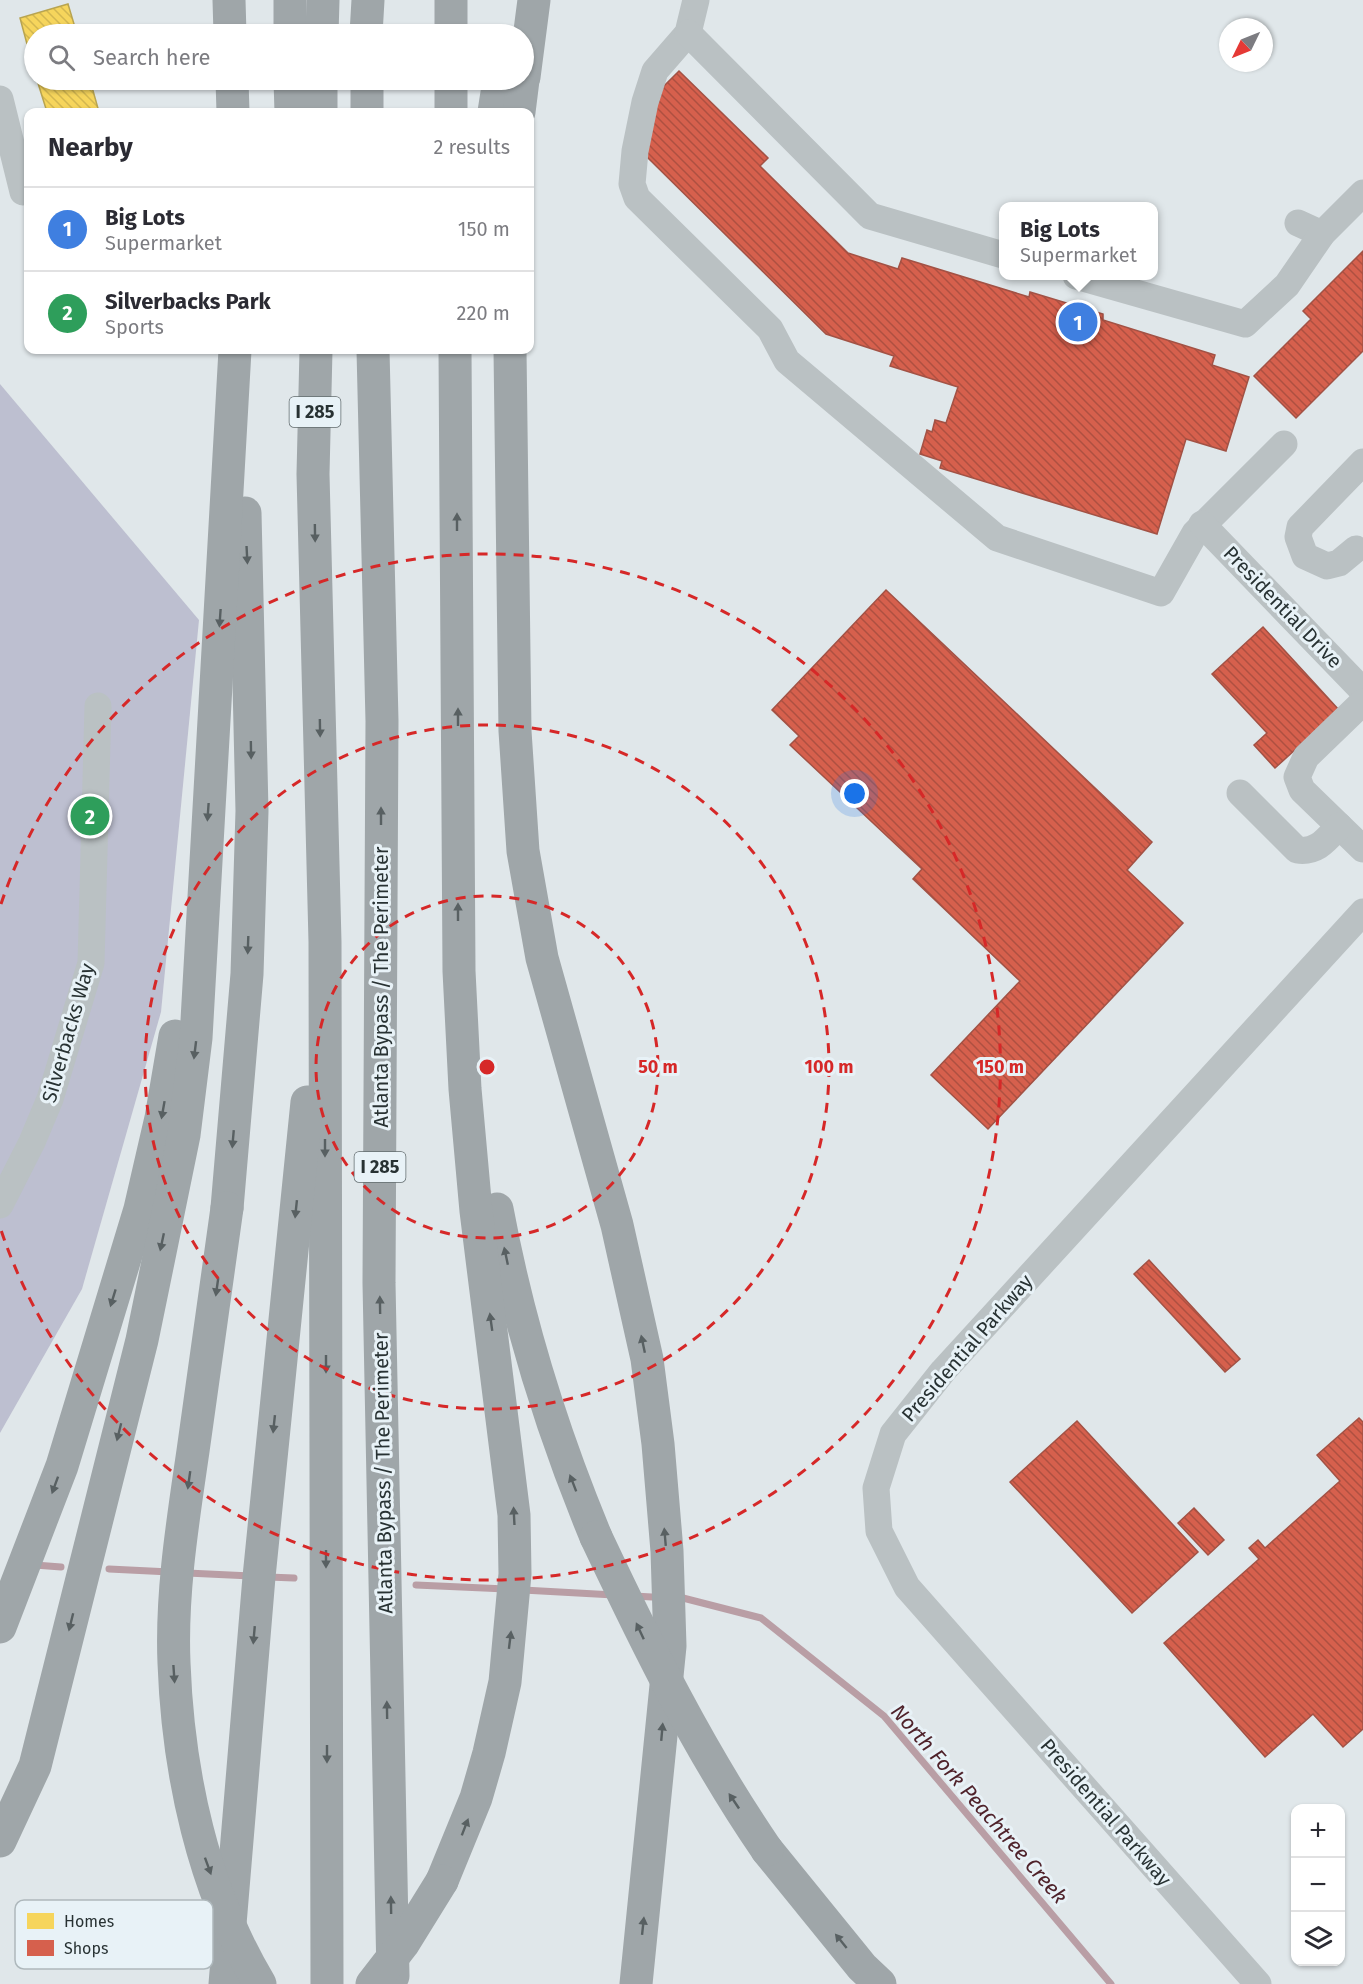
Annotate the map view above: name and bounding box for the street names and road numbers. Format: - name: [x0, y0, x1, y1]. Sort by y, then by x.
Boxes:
- road number: I 285: [290, 397, 340, 427]
- street label: Presidential Drive: [1219, 541, 1347, 673]
- street label: Atlanta Bypass / The Perimeter: [369, 846, 393, 1128]
- street label: Silverbacks Way: [37, 960, 99, 1105]
- road number: I 285: [354, 1152, 406, 1182]
- street label: Presidential Parkway: [896, 1269, 1038, 1427]
- street label: Atlanta Bypass / The Perimeter: [369, 1332, 397, 1614]
- street label: Presidential Parkway: [1035, 1733, 1177, 1891]

